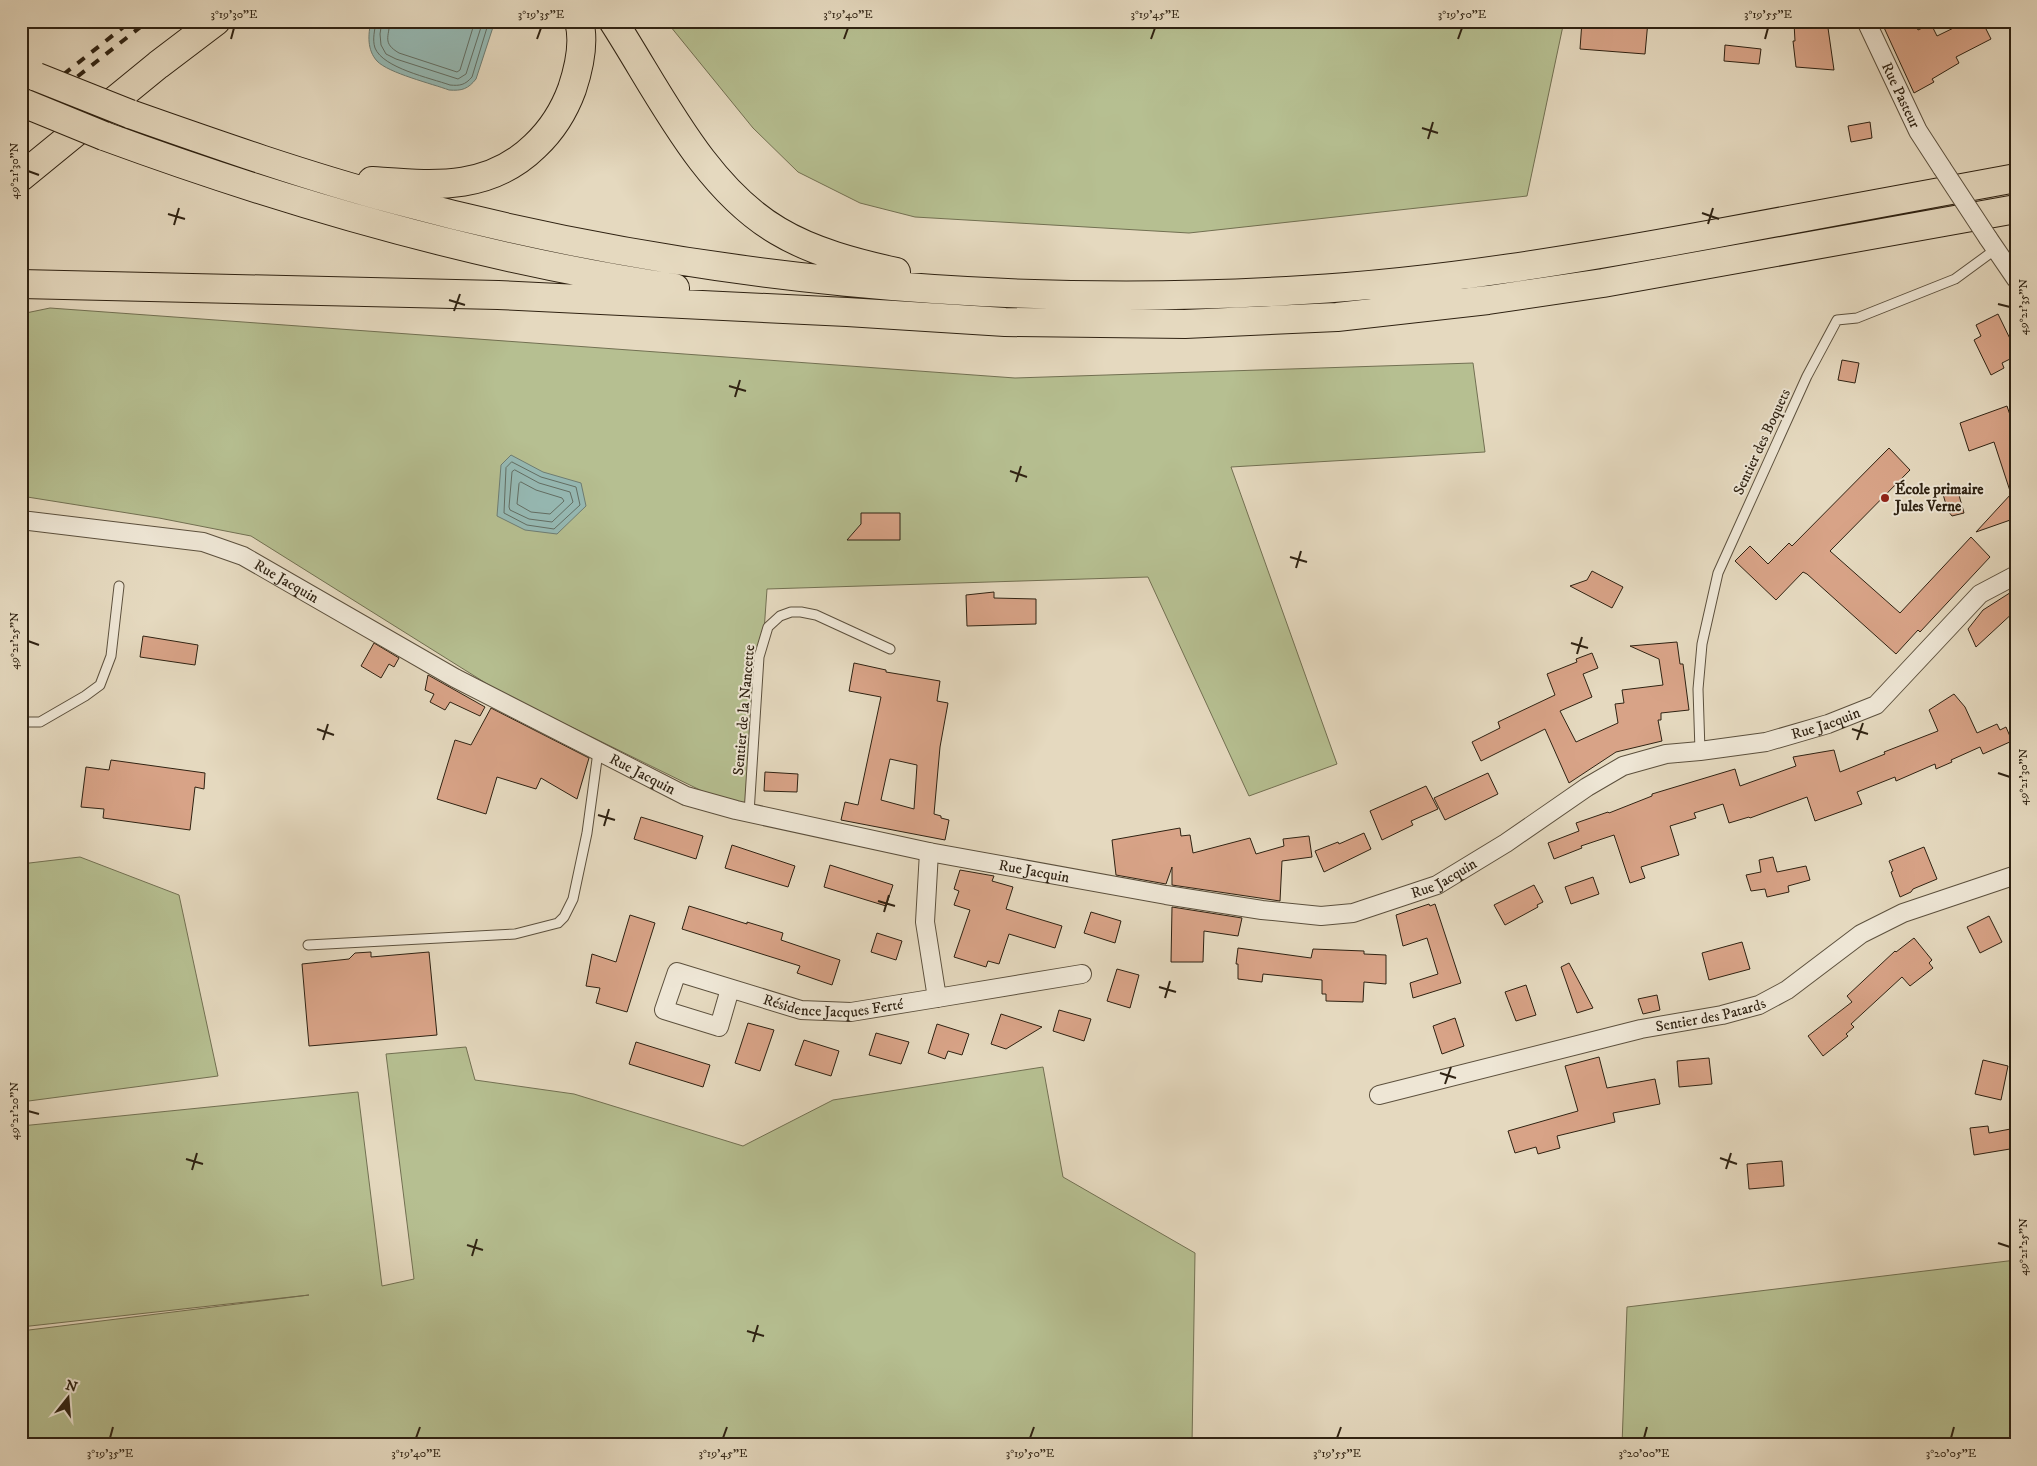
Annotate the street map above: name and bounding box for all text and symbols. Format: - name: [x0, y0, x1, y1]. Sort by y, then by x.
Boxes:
- text: 3°19'30"E: [210, 7, 258, 22]
- text: 3°19'35"E: [518, 7, 565, 22]
- text: 3°19'40"E: [823, 7, 873, 22]
- text: 3°19'45"E: [1131, 7, 1180, 22]
- text: 3°19'50"E: [1438, 7, 1487, 22]
- text: 3°19'55"E: [1744, 7, 1793, 22]
- street label: Rue Pasteur: [1877, 59, 1925, 132]
- text: 49°21'30"N: [7, 142, 22, 199]
- text: 49°21'35"N: [2016, 279, 2031, 335]
- street label: Sentier des Boquets: [1729, 386, 1795, 498]
- place label: École primaire Jules Verne: [1893, 479, 1984, 516]
- marker: École primaire Jules Verne: [1879, 492, 1891, 504]
- street label: Rue Jacquin: [251, 555, 322, 607]
- text: 49°21'25"N: [7, 612, 22, 670]
- street label: Sentier de la Nancette: [729, 644, 759, 776]
- street label: Rue Jacquin: [1789, 703, 1863, 744]
- text: 49°21'30"N: [2016, 748, 2031, 805]
- street label: Rue Jacquin: [606, 749, 679, 799]
- street label: Rue Jacquin: [1408, 854, 1480, 903]
- street label: Rue Jacquin: [997, 855, 1071, 887]
- street label: Résidence Jacques Ferté: [761, 990, 905, 1021]
- street label: Sentier des Patards: [1654, 994, 1769, 1036]
- text: 49°21'20"N: [7, 1082, 22, 1140]
- text: 49°21'25"N: [2016, 1218, 2031, 1276]
- north arrow: [42, 1374, 92, 1424]
- text: N: [63, 1376, 80, 1397]
- text: 3°19'35"E: [87, 1446, 134, 1461]
- text: 3°19'40"E: [391, 1446, 441, 1461]
- text: 3°19'45"E: [699, 1446, 748, 1461]
- text: 3°19'50"E: [1006, 1446, 1055, 1461]
- text: 3°19'55"E: [1313, 1446, 1362, 1461]
- text: 3°20'00"E: [1618, 1446, 1670, 1461]
- text: 3°20'05"E: [1926, 1446, 1977, 1461]

